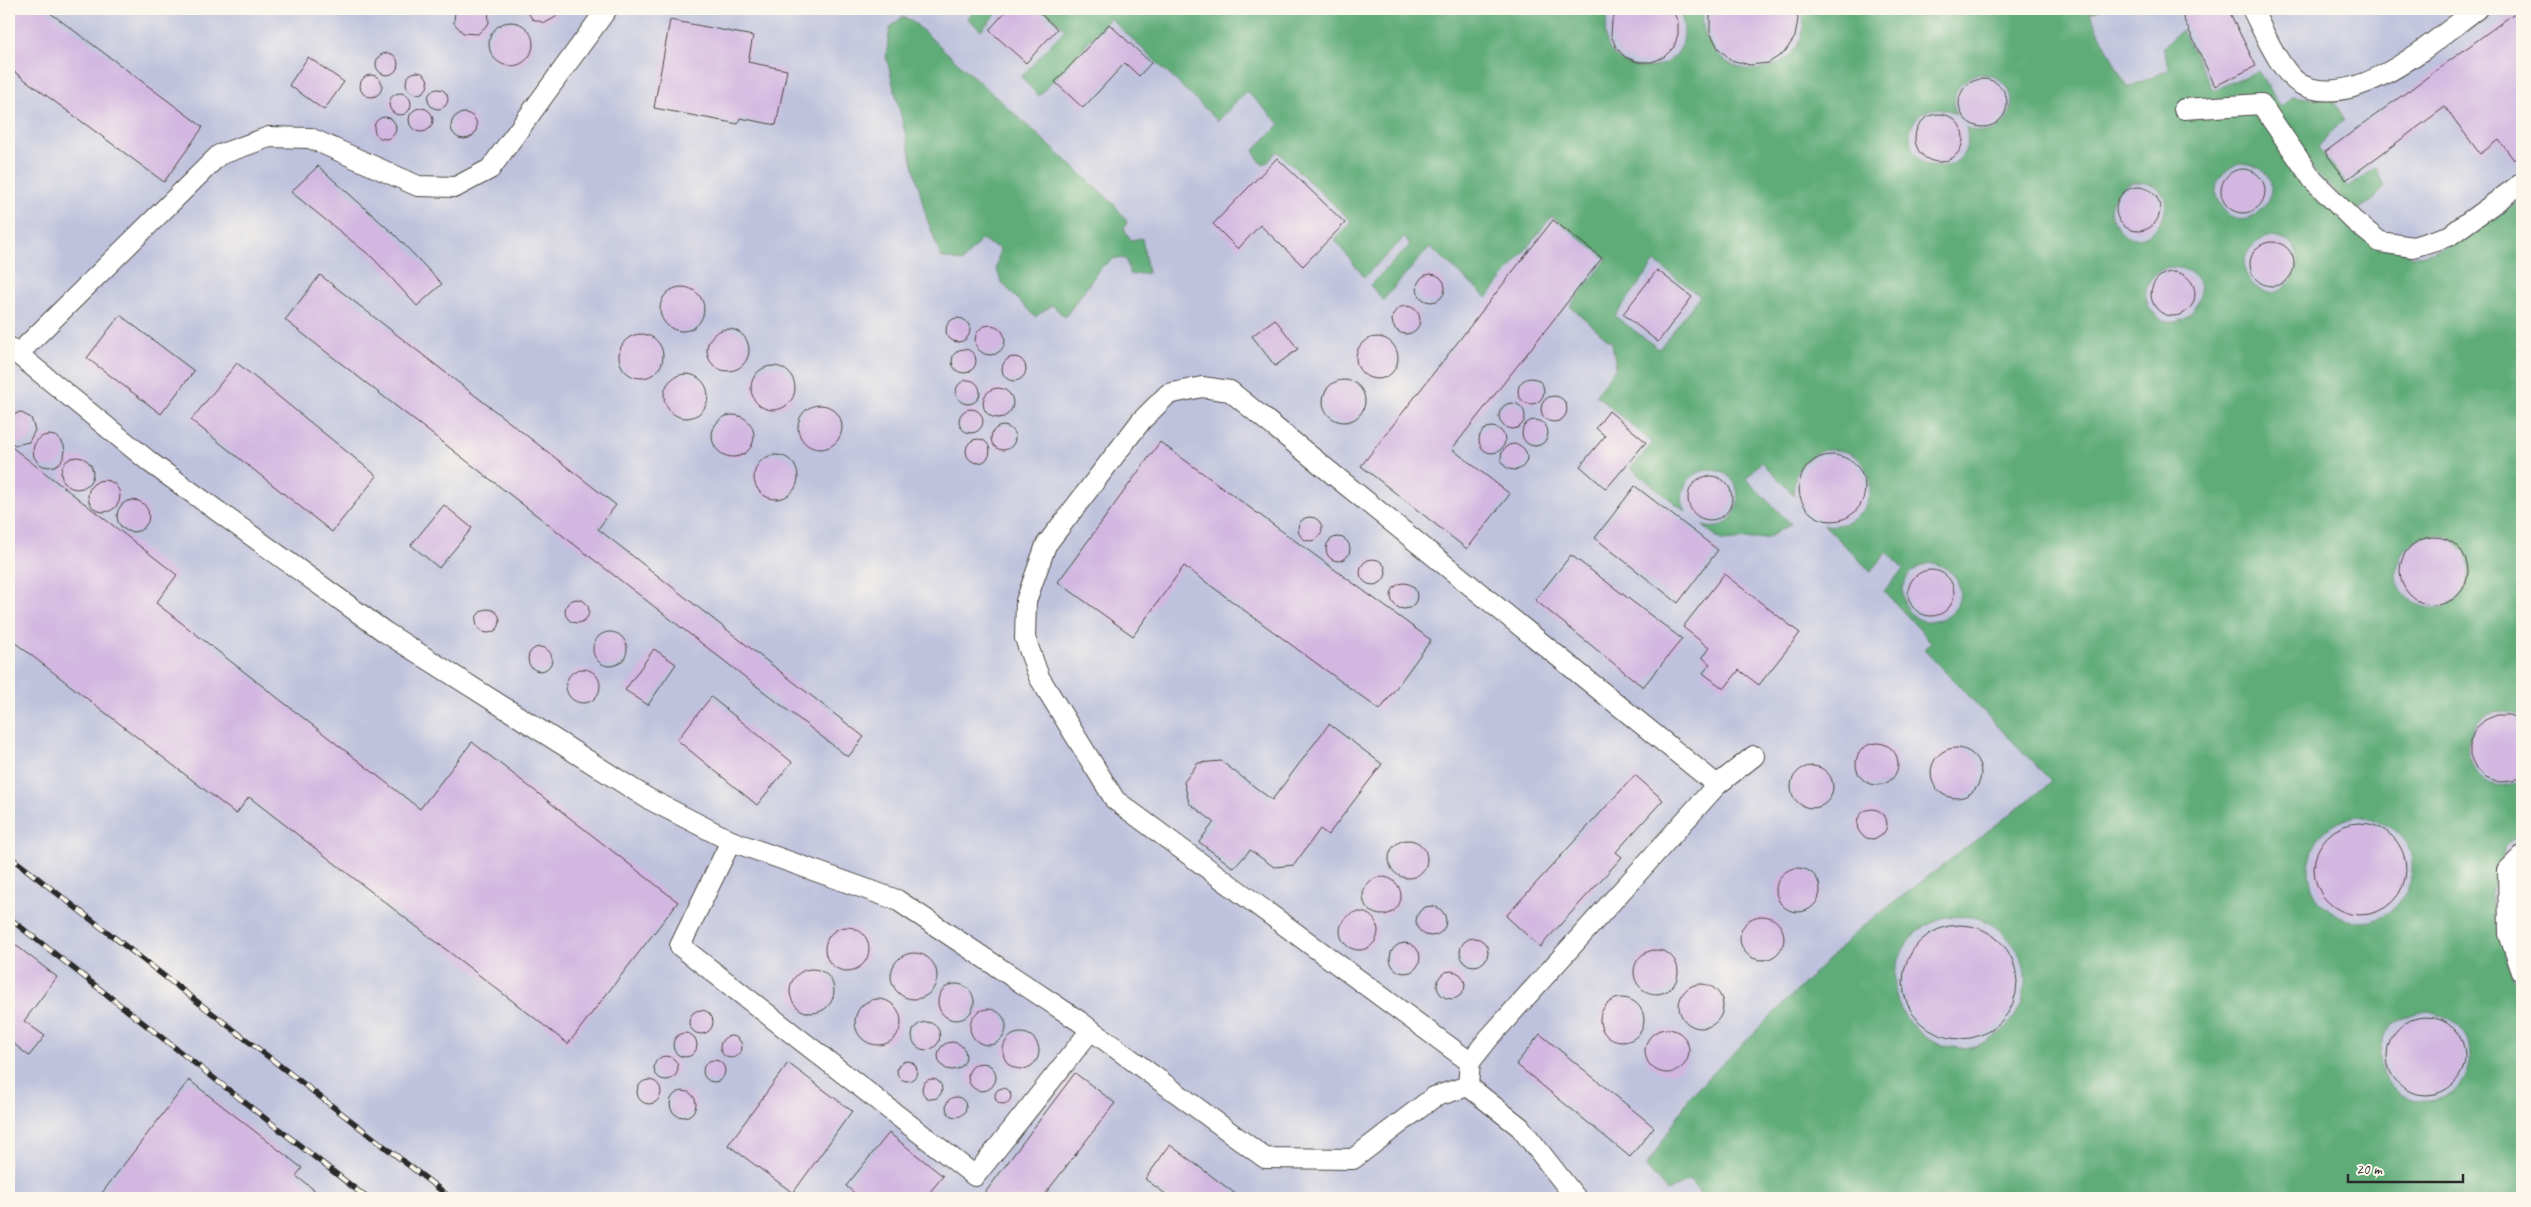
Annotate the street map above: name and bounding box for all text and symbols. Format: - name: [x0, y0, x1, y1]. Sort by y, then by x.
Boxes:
- scale bar: [2348, 1152, 2464, 1184]
- text: 20 m: [2356, 1160, 2383, 1179]

